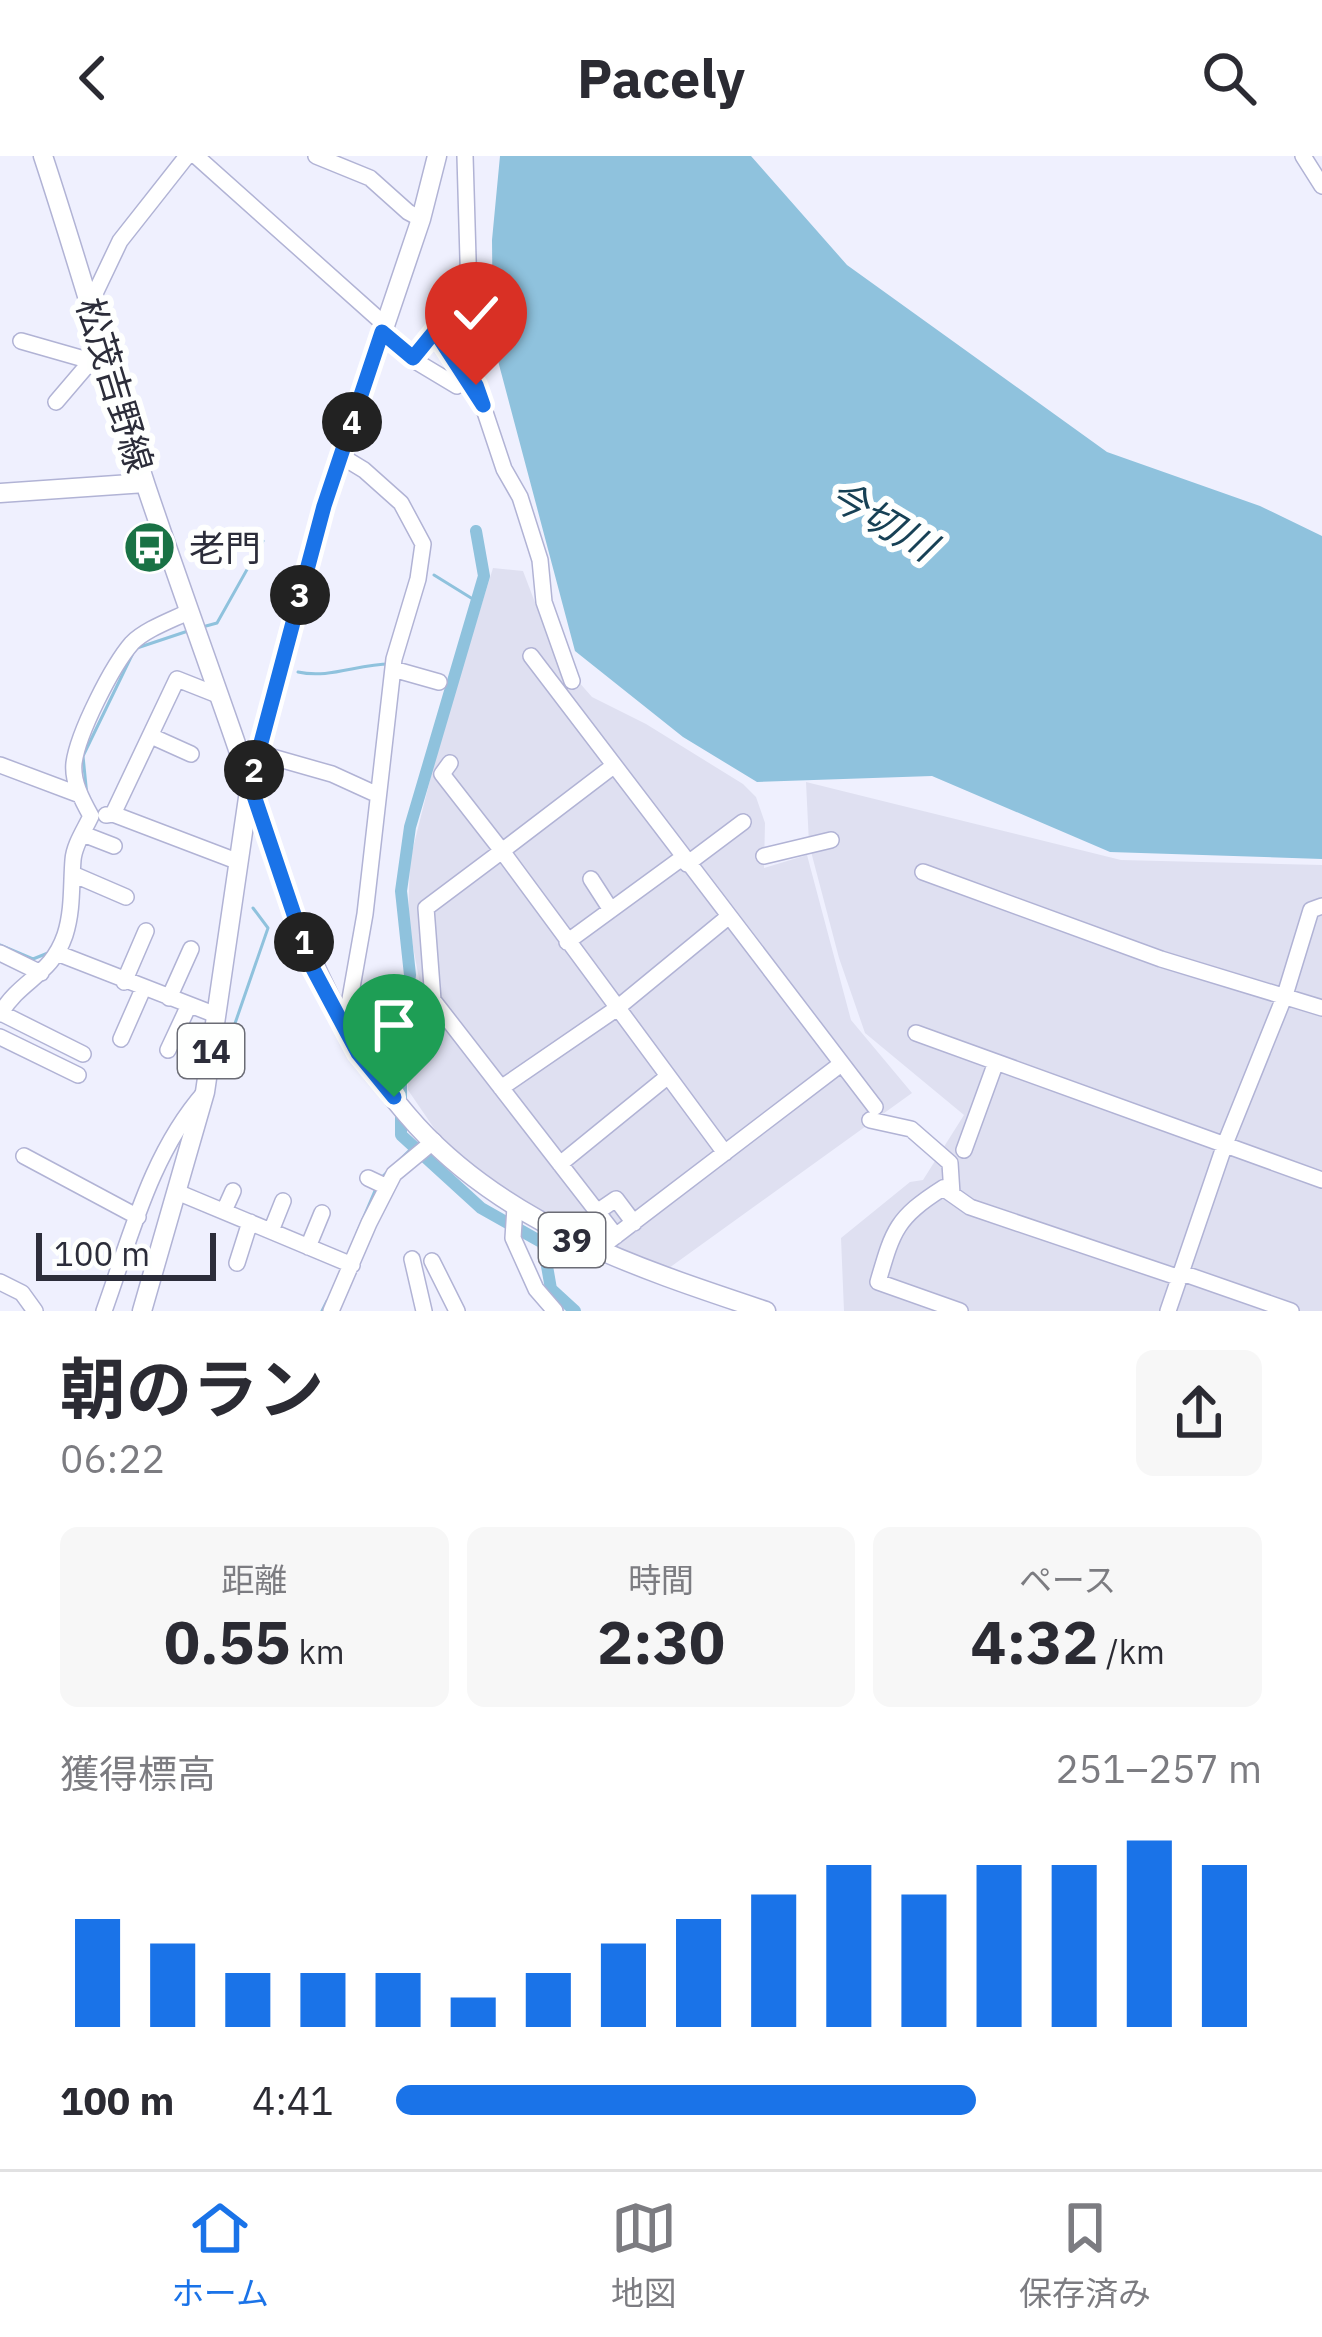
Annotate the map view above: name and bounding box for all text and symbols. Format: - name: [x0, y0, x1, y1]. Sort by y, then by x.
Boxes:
- text: Pacely: [577, 43, 745, 113]
- icon: back: [60, 45, 126, 111]
- icon: search: [1196, 45, 1262, 111]
- pin: [425, 262, 527, 385]
- icon: check: [443, 280, 509, 346]
- street label: 松茂吉野線: [67, 292, 164, 478]
- pin: 4: [322, 392, 382, 452]
- text: 4: [342, 400, 362, 443]
- water label: 今切川: [819, 468, 949, 574]
- bus stop icon: 老門: [122, 520, 178, 576]
- place label: 老門: [189, 524, 261, 571]
- pin: 3: [270, 565, 330, 625]
- text: 3: [290, 573, 310, 616]
- pin: 2: [224, 740, 284, 800]
- text: 2: [244, 748, 264, 791]
- pin: 1: [274, 912, 334, 972]
- text: 1: [294, 920, 314, 963]
- pin: [343, 974, 445, 1097]
- icon: arrive: [361, 992, 427, 1058]
- road number: 14: [178, 1024, 244, 1078]
- road number: 39: [539, 1213, 605, 1267]
- scale bar: [36, 1227, 216, 1280]
- text: 100 m: [54, 1232, 150, 1275]
- text: 朝のラン: [60, 1345, 324, 1431]
- button: share: [1136, 1350, 1262, 1476]
- text: 06:22: [60, 1433, 165, 1484]
- text: 距離: [221, 1558, 287, 1601]
- text: 時間: [628, 1558, 694, 1601]
- text: ペース: [1019, 1558, 1116, 1601]
- text: 0.55: [164, 1602, 291, 1681]
- text: 2:30: [597, 1602, 725, 1681]
- text: 4:32: [970, 1602, 1098, 1681]
- text: km: [291, 1630, 345, 1673]
- text: /km: [1098, 1630, 1165, 1673]
- text: 251–257 m: [1055, 1743, 1262, 1794]
- text: 獲得標高: [60, 1748, 216, 1799]
- text: 100 m: [60, 2075, 174, 2126]
- text: 4:41: [252, 2075, 334, 2126]
- tab: ホーム: [171, 2195, 269, 2315]
- tab: 地図: [611, 2195, 677, 2315]
- tab: 保存済み: [1019, 2195, 1151, 2315]

